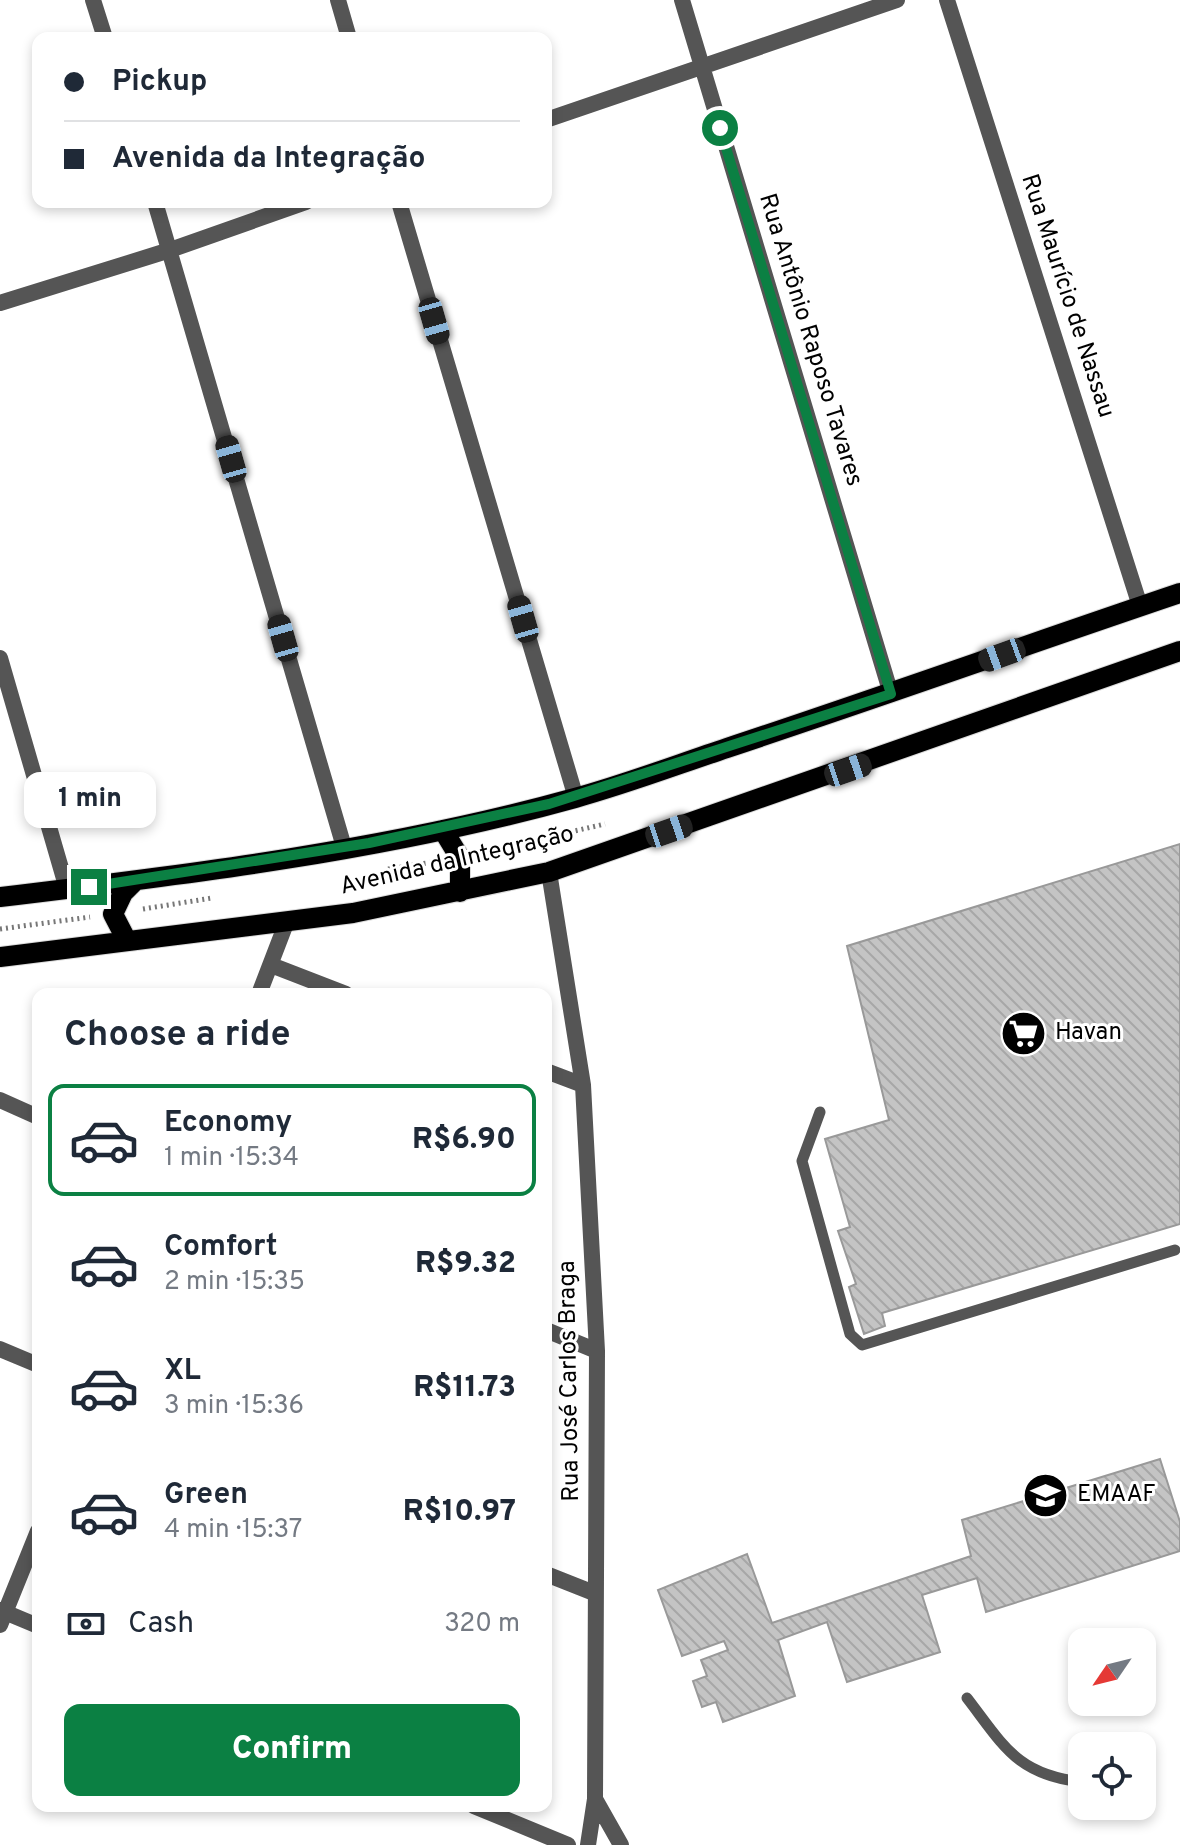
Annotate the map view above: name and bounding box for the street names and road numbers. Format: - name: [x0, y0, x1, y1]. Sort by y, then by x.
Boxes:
- street label: Rua Maurício de Nassau: [1013, 170, 1121, 422]
- street label: Rua Antônio Raposo Tavares: [751, 190, 869, 490]
- street label: Avenida da Integração: [337, 820, 577, 902]
- street label: Rua José Carlos Braga: [553, 1260, 587, 1502]

